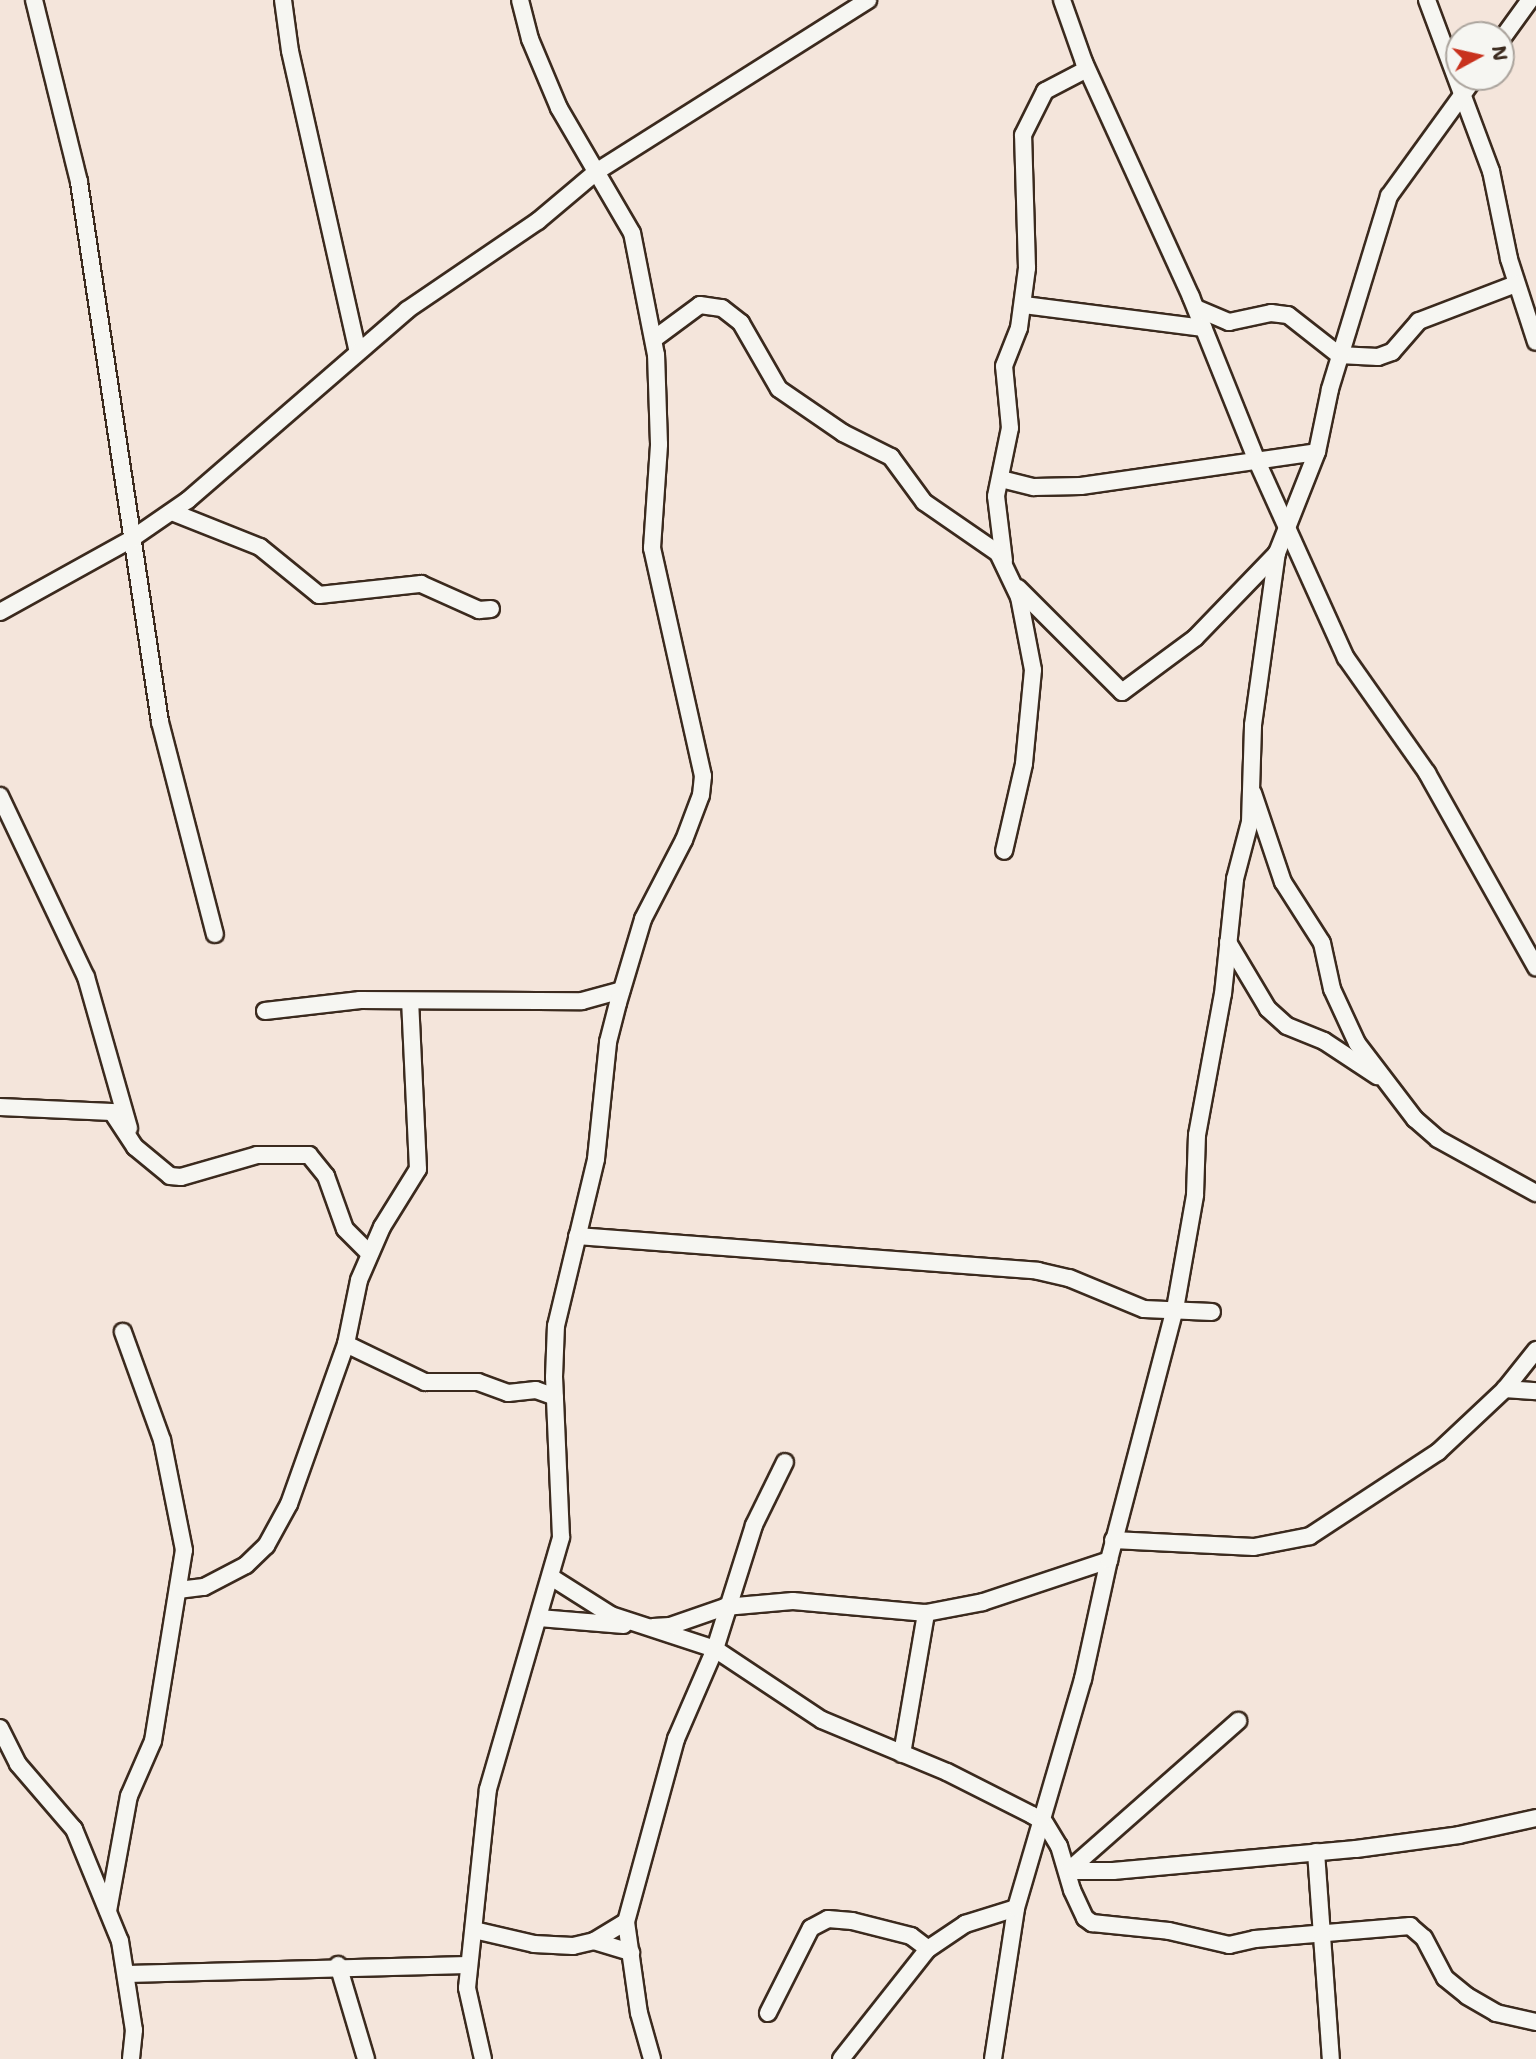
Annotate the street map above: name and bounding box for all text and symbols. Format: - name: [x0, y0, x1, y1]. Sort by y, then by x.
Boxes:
- north arrow: [1445, 21, 1515, 91]
- text: N: [1486, 44, 1513, 62]

